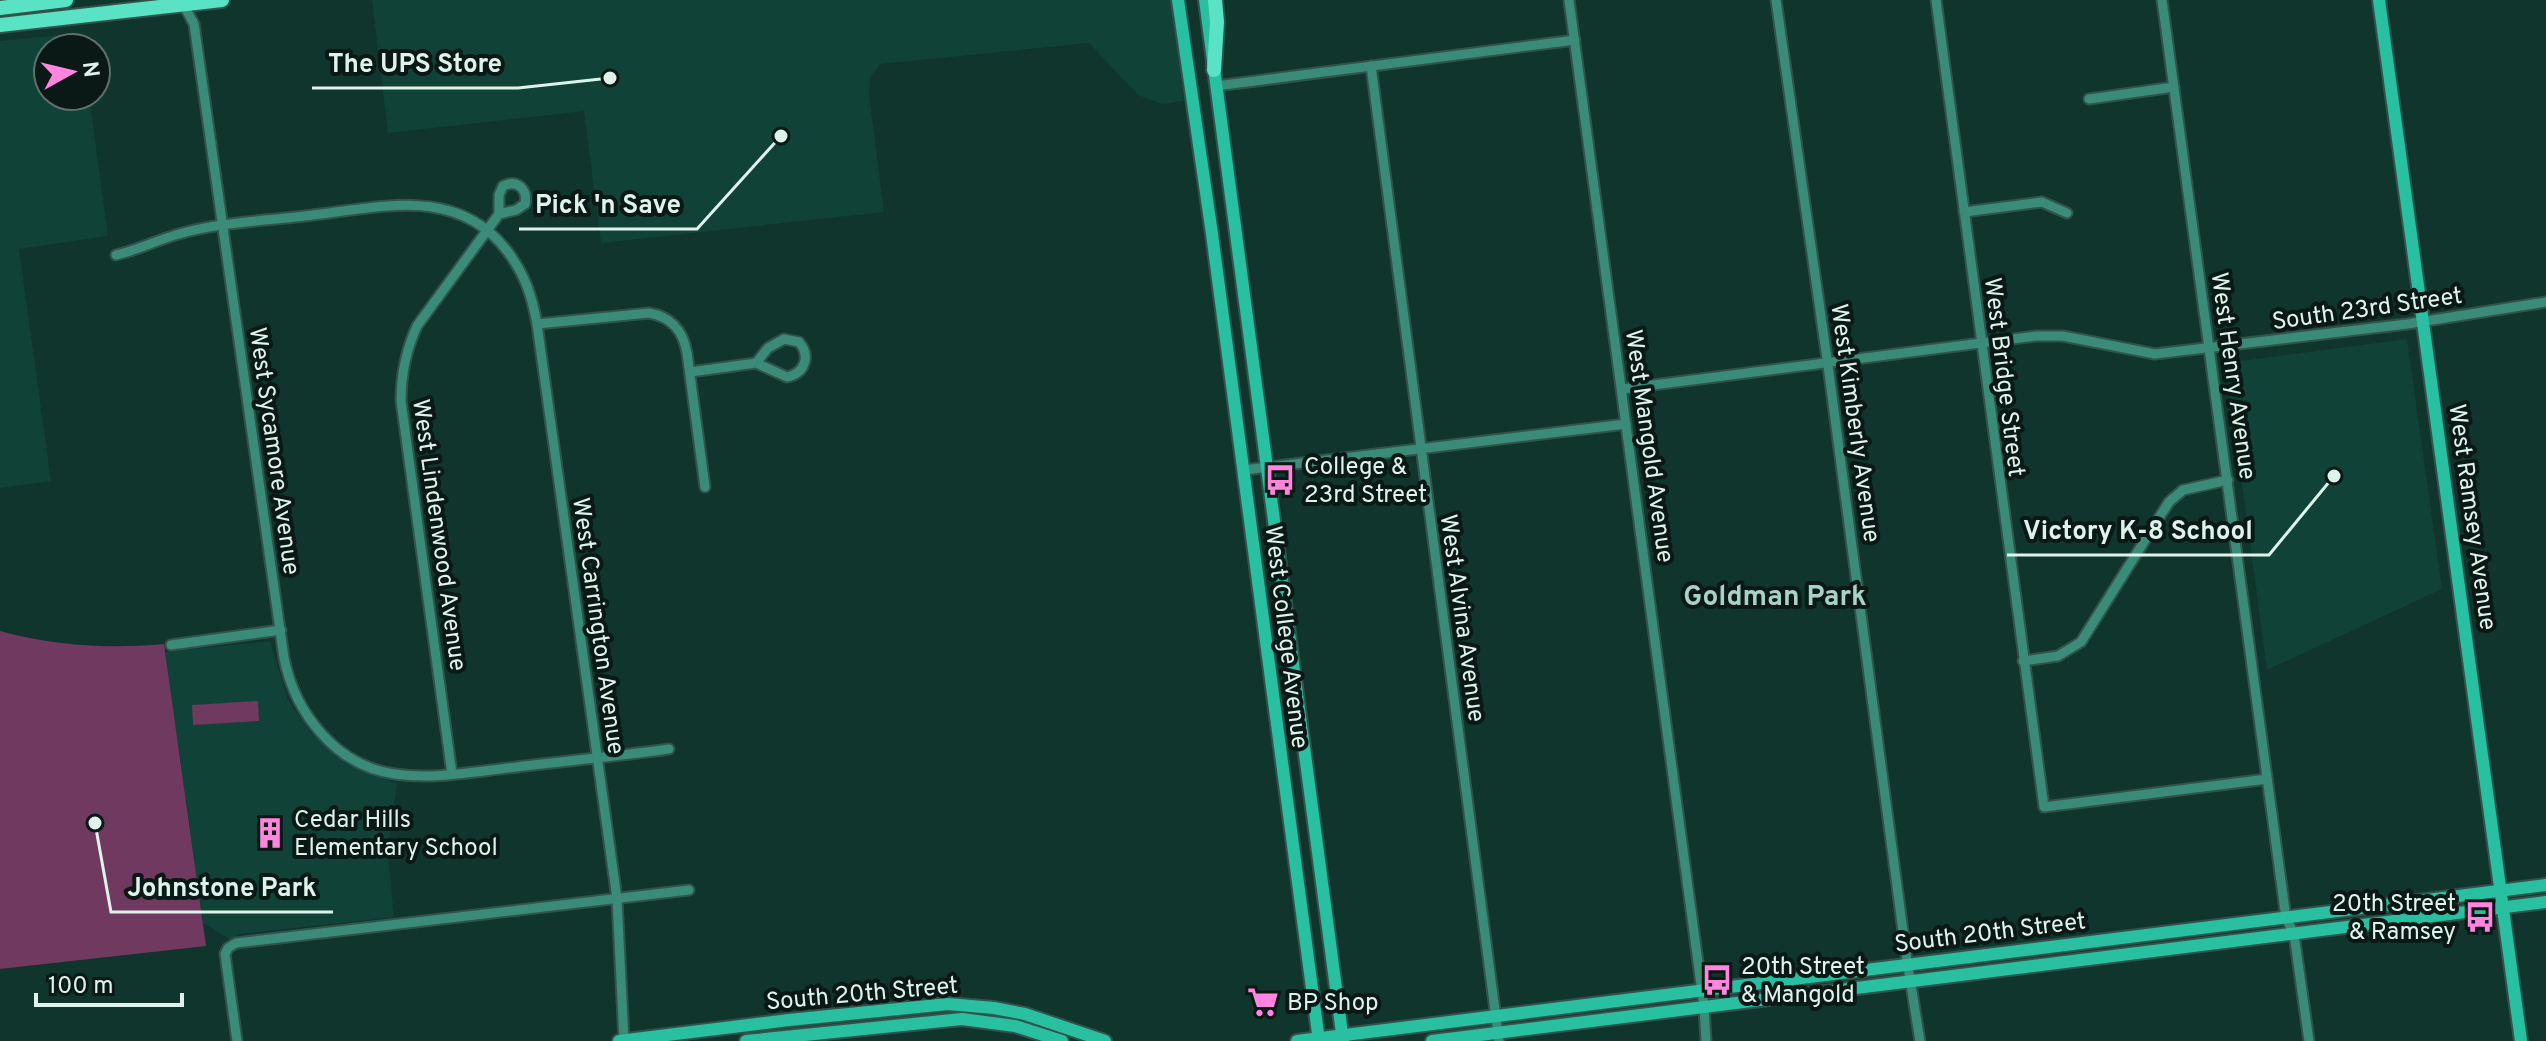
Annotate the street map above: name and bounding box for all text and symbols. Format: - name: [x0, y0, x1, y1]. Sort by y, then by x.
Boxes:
- north arrow: [32, 32, 112, 112]
- callout: The UPS Store: [312, 38, 518, 88]
- text: The UPS Store: [328, 49, 502, 82]
- text: N: [75, 60, 104, 79]
- callout: Pick 'n Save: [519, 179, 697, 229]
- text: Pick 'n Save: [535, 190, 681, 223]
- street label: West Henry Avenue: [2203, 271, 2261, 482]
- street label: West Bridge Street: [1976, 276, 2030, 479]
- street label: South 23rd Street: [2270, 282, 2464, 338]
- street label: West Kimberly Avenue: [1822, 302, 1886, 544]
- street label: West Sycamore Avenue: [241, 326, 305, 577]
- street label: West Mangold Avenue: [1617, 328, 1679, 565]
- street label: West Lindenwood Avenue: [404, 397, 472, 673]
- street label: West Ramsey Avenue: [2440, 402, 2502, 632]
- place label: College & 23rd Street: [1304, 453, 1427, 511]
- bus stop icon: College & 23rd Street: [1263, 463, 1297, 497]
- street label: West Carrington Avenue: [564, 496, 630, 757]
- callout: Victory K-8 School: [2007, 505, 2269, 555]
- street label: West Alvina Avenue: [1432, 513, 1490, 724]
- text: Victory K-8 School: [2023, 516, 2253, 549]
- street label: West College Avenue: [1256, 524, 1314, 750]
- district label: Goldman Park: [1683, 580, 1867, 616]
- place label: Cedar Hills Elementary School: [294, 806, 498, 864]
- building icon: Cedar Hills Elementary School: [253, 816, 287, 850]
- callout: Johnstone Park: [111, 862, 333, 912]
- text: Johnstone Park: [127, 873, 317, 906]
- place label: 20th Street & Ramsey: [2332, 890, 2456, 948]
- bus stop icon: 20th Street & Ramsey: [2463, 900, 2497, 934]
- street label: South 20th Street: [1893, 907, 2088, 961]
- place label: 20th Street & Mangold: [1741, 953, 1865, 1011]
- scale bar: [36, 957, 182, 1007]
- bus stop icon: 20th Street & Mangold: [1700, 963, 1734, 997]
- text: 100 m: [48, 972, 114, 1002]
- street label: South 20th Street: [765, 972, 959, 1018]
- supermarket icon: BP Shop: [1246, 985, 1280, 1019]
- place label: BP Shop: [1287, 989, 1378, 1019]

